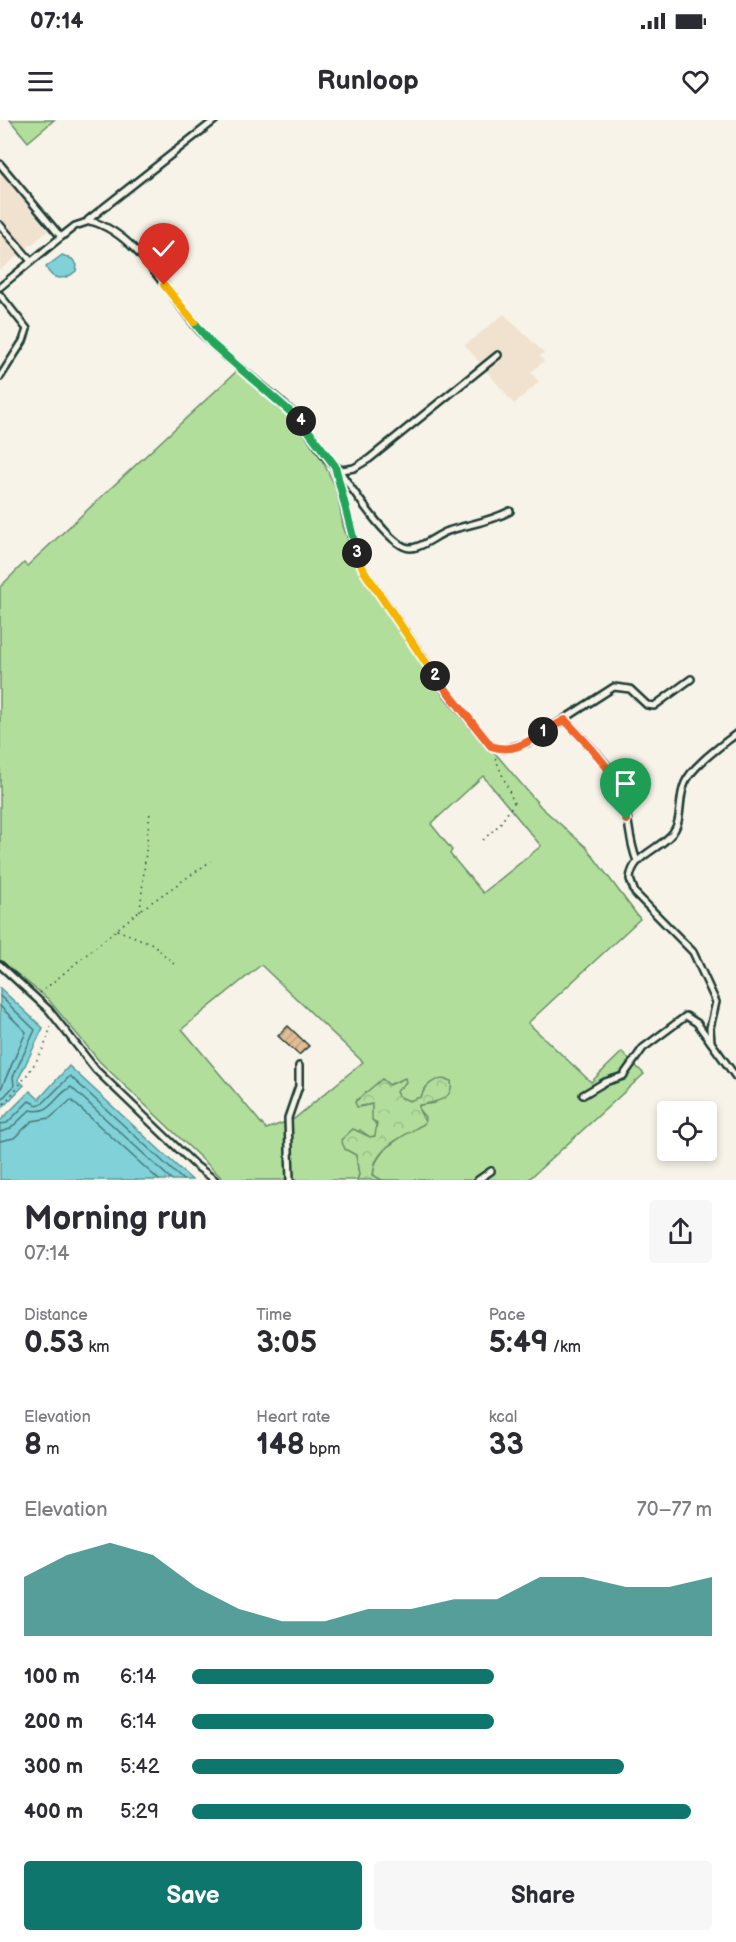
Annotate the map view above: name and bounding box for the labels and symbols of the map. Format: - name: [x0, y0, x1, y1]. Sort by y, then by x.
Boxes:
- pin: [138, 223, 189, 285]
- pin: 4: [286, 406, 316, 436]
- pin: 3: [342, 538, 372, 568]
- pin: 2: [420, 661, 450, 691]
- pin: 1: [528, 717, 558, 747]
- pin: [600, 758, 651, 820]

